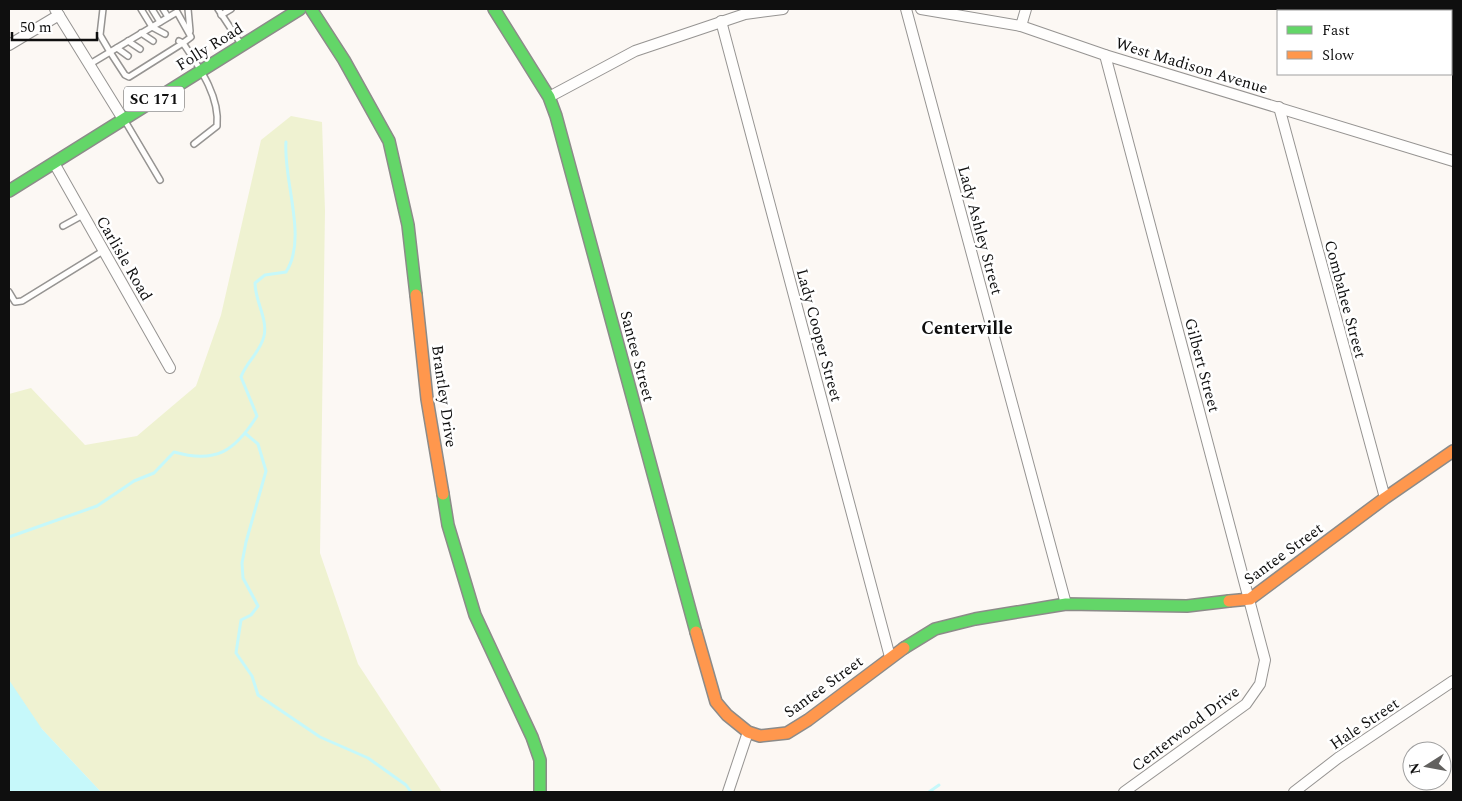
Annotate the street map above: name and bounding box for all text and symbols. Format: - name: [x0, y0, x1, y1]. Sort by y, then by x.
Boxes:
- scale bar: [12, 10, 98, 42]
- legend: [1277, 10, 1452, 75]
- text: 50 m: [20, 16, 52, 39]
- street label: Folly Road: [171, 17, 248, 77]
- text: Fast: [1322, 19, 1350, 42]
- street label: West Madison Avenue: [1112, 31, 1271, 101]
- text: Slow: [1322, 44, 1354, 67]
- road number: SC 171: [124, 86, 184, 112]
- street label: Lady Ashley Street: [951, 163, 1009, 298]
- street label: Carlisle Road: [90, 211, 158, 306]
- street label: Combahee Street: [1318, 238, 1372, 361]
- street label: Lady Cooper Street: [790, 266, 848, 405]
- street label: Santee Street: [613, 308, 661, 405]
- district label: Centerville: [921, 315, 1013, 342]
- street label: Gilbert Street: [1178, 315, 1226, 415]
- street label: Brantley Drive: [425, 343, 463, 449]
- street label: Santee Street: [1239, 517, 1329, 591]
- street label: Santee Street: [779, 650, 869, 724]
- street label: Centerwood Drive: [1126, 680, 1245, 778]
- street label: Hale Street: [1325, 692, 1404, 756]
- north arrow: [1402, 741, 1452, 791]
- text: N: [1403, 761, 1426, 776]

